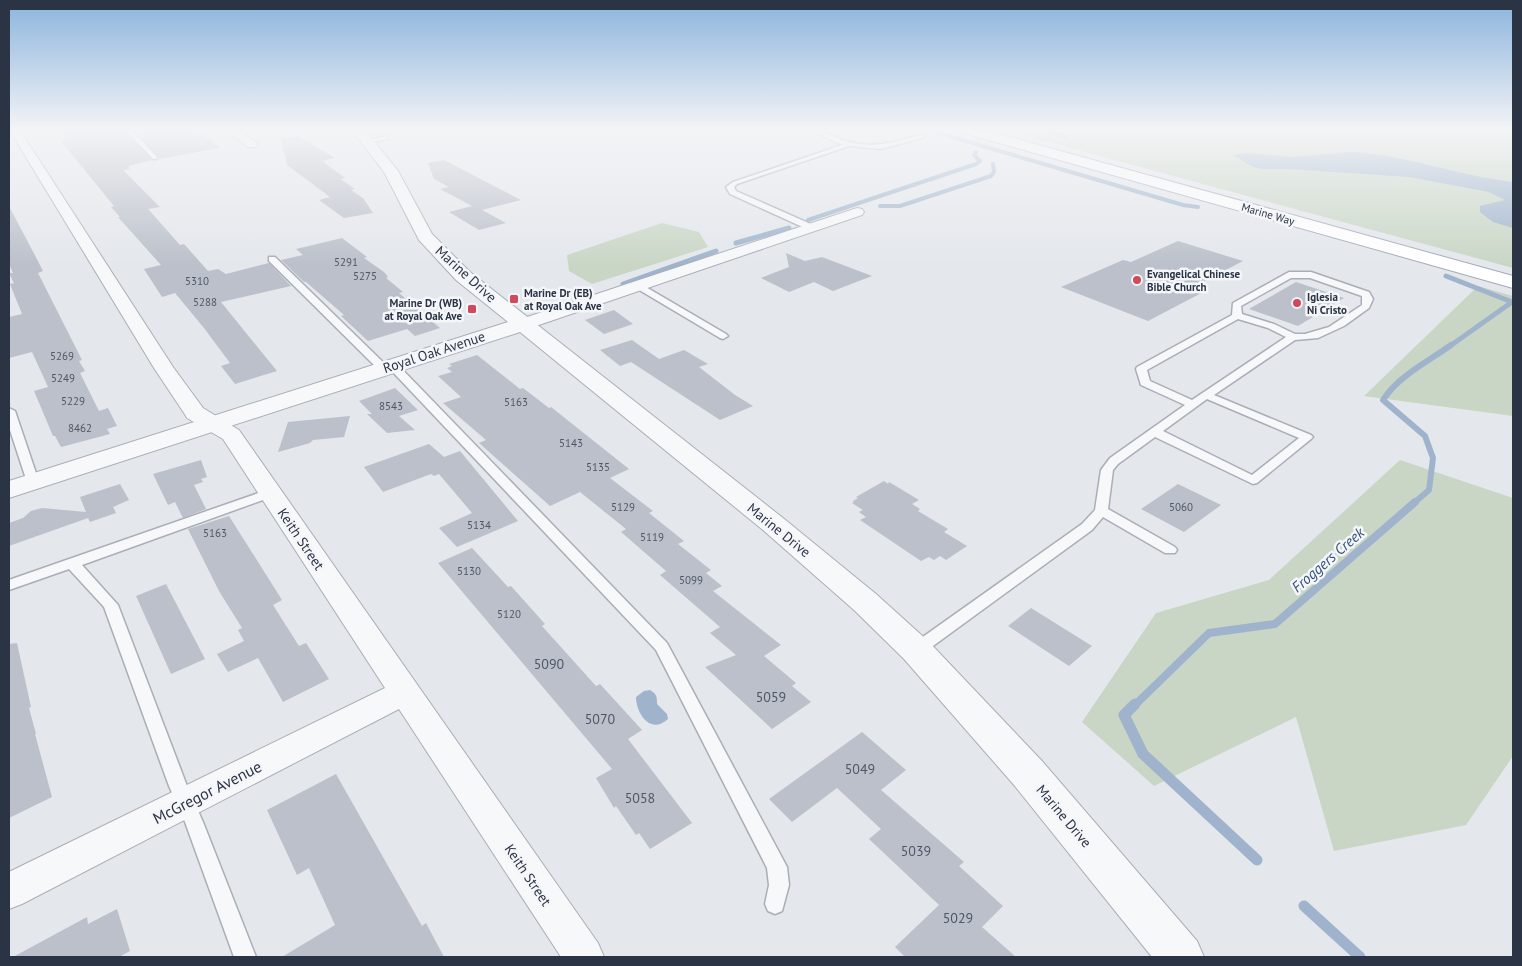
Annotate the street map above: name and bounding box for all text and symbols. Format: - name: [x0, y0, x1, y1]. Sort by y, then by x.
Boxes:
- street label: Marine Way: [1240, 200, 1297, 228]
- street label: Marine Drive: [432, 242, 500, 306]
- house number: 5291: [334, 255, 358, 269]
- place label: Evangelical Chinese Bible Church: [1147, 267, 1241, 294]
- house number: 5275: [353, 269, 377, 283]
- house number: 5310: [185, 274, 209, 288]
- marker: Evangelical Chinese Bible Church: [1131, 274, 1143, 286]
- place label: Marine Dr (EB) at Royal Oak Ave: [524, 286, 602, 313]
- place label: Iglesia Ni Cristo: [1307, 290, 1347, 317]
- marker: Marine Dr (EB) at Royal Oak Ave: [508, 293, 520, 305]
- house number: 5288: [193, 295, 217, 309]
- place label: Marine Dr (WB) at Royal Oak Ave: [384, 296, 462, 323]
- marker: Iglesia Ni Cristo: [1291, 297, 1303, 309]
- marker: Marine Dr (WB) at Royal Oak Ave: [466, 303, 478, 315]
- street label: Royal Oak Avenue: [381, 327, 487, 377]
- house number: 5269: [50, 349, 74, 363]
- house number: 5249: [51, 371, 75, 385]
- house number: 5229: [61, 394, 85, 408]
- house number: 5163: [504, 395, 528, 409]
- house number: 8543: [379, 399, 403, 413]
- house number: 8462: [68, 421, 92, 435]
- house number: 5143: [559, 436, 583, 450]
- house number: 5135: [586, 460, 610, 474]
- street label: Marine Drive: [744, 499, 814, 561]
- house number: 5129: [611, 500, 635, 514]
- house number: 5060: [1169, 500, 1193, 514]
- street label: Keith Street: [274, 505, 328, 574]
- house number: 5134: [467, 518, 491, 532]
- water label: Froggers Creek: [1287, 522, 1369, 596]
- house number: 5163: [203, 526, 227, 540]
- house number: 5119: [640, 530, 664, 544]
- house number: 5130: [457, 564, 481, 578]
- house number: 5099: [679, 573, 703, 587]
- house number: 5120: [497, 607, 521, 621]
- house number: 5090: [534, 655, 565, 673]
- house number: 5059: [756, 688, 786, 706]
- house number: 5070: [585, 710, 616, 728]
- street label: McGregor Avenue: [149, 756, 265, 828]
- house number: 5049: [845, 760, 875, 778]
- street label: Marine Drive: [1033, 781, 1095, 851]
- house number: 5058: [625, 789, 655, 807]
- street label: Keith Street: [501, 841, 555, 910]
- house number: 5039: [901, 842, 931, 860]
- house number: 5029: [943, 909, 973, 927]

